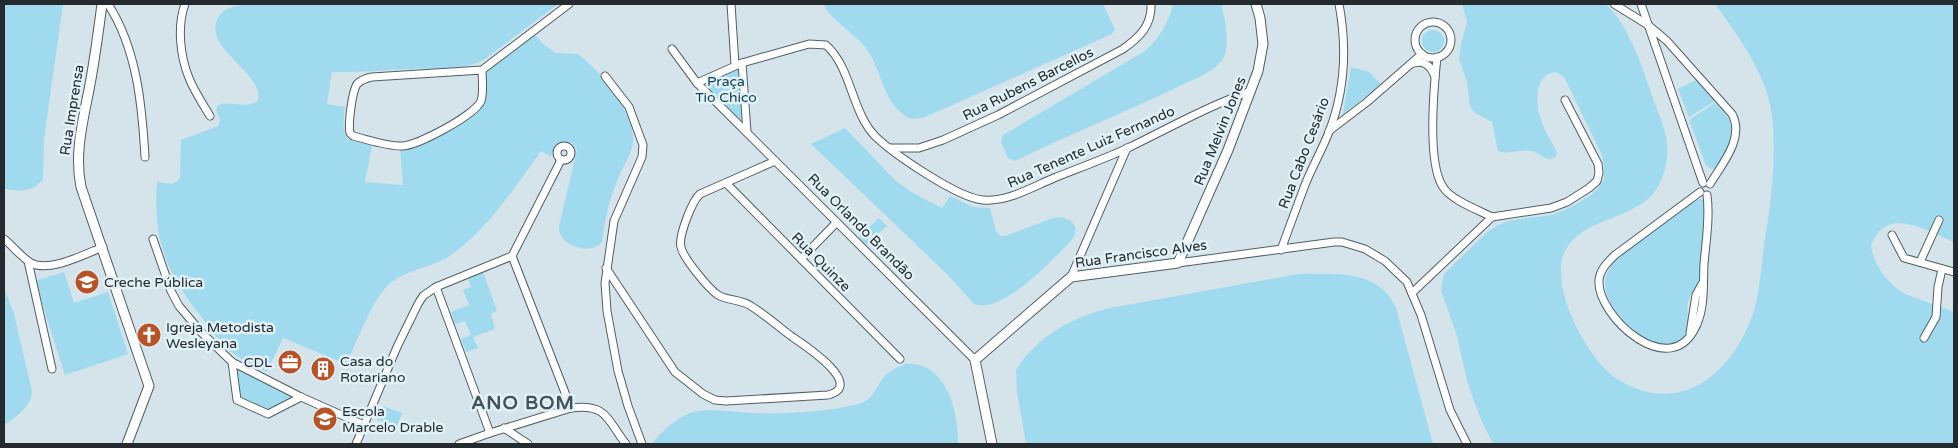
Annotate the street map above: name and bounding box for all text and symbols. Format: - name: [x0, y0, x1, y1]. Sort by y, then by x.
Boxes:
- street label: Rua Rubens Barcellos: [960, 44, 1096, 124]
- street label: Rua Imprensa: [56, 63, 88, 157]
- park label: Praça Tio Chico: [695, 73, 757, 106]
- street label: Rua Melvin Jones: [1190, 74, 1250, 188]
- street label: Rua Cabo Cesário: [1275, 95, 1333, 211]
- street label: Rua Tenente Luiz Fernando: [1005, 102, 1177, 192]
- street label: Rua Orlando Brandão: [804, 170, 918, 284]
- street label: Rua Quinze: [788, 229, 854, 295]
- street label: Rua Francisco Alves: [1074, 236, 1208, 272]
- school or university icon: Creche Pública: [74, 269, 100, 295]
- place label: Creche Pública: [104, 274, 203, 291]
- place label: Igreja Metodista Wesleyana: [166, 319, 274, 352]
- church icon: Igreja Metodista Wesleyana: [136, 322, 162, 348]
- office icon: CDL: [277, 349, 303, 375]
- place label: Casa do Rotariano: [340, 353, 405, 386]
- place label: CDL: [244, 354, 272, 371]
- building icon: Casa do Rotariano: [310, 356, 336, 382]
- district label: ANO BOM: [471, 392, 575, 414]
- place label: Escola Marcelo Drable: [342, 403, 443, 436]
- school or university icon: Escola Marcelo Drable: [312, 406, 338, 432]

